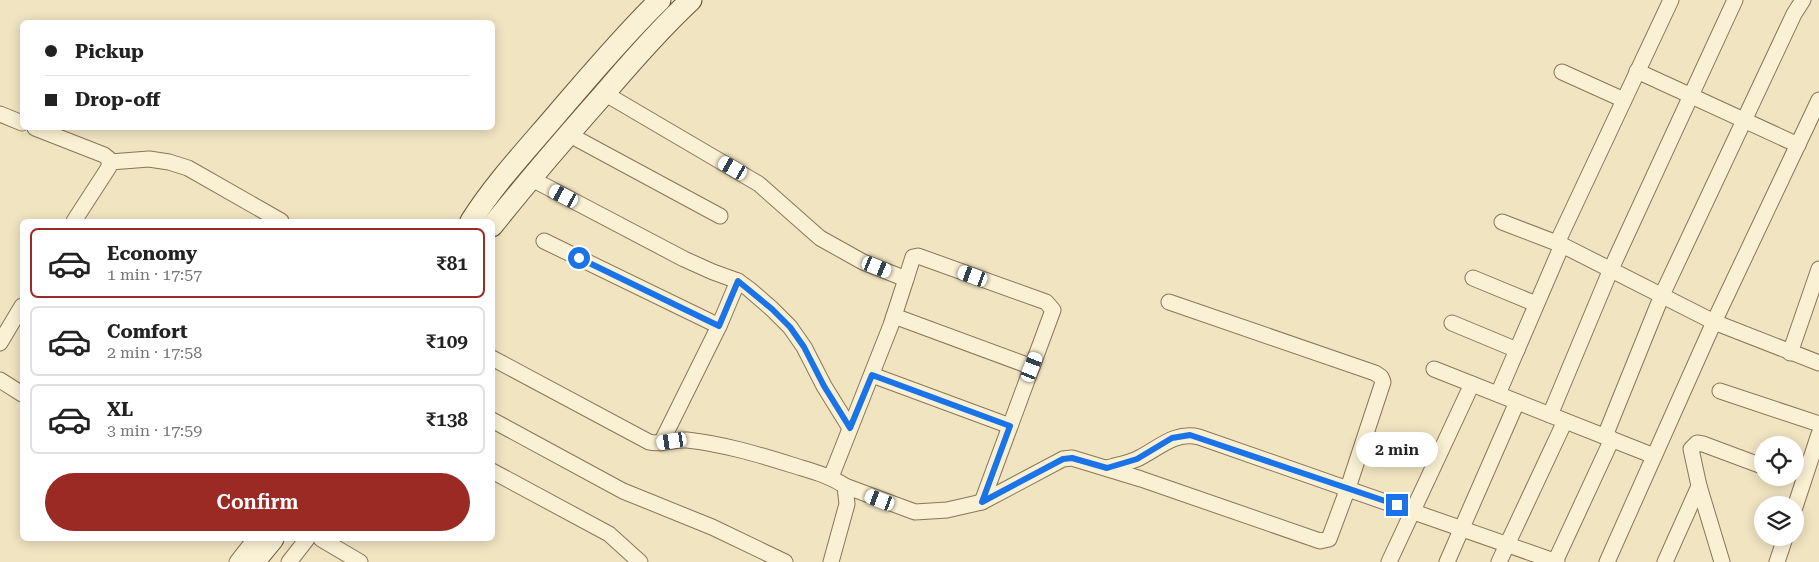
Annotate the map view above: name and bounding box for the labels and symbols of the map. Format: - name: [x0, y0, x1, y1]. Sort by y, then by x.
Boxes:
- car: [716, 154, 749, 182]
- car: [547, 182, 580, 210]
- route start: [568, 247, 590, 269]
- car: [860, 254, 893, 280]
- car: [956, 264, 989, 288]
- car: [1019, 350, 1044, 384]
- car: [656, 431, 687, 451]
- callout: 2 min: [1356, 432, 1438, 468]
- car: [863, 488, 896, 512]
- route end: [1386, 494, 1408, 516]

